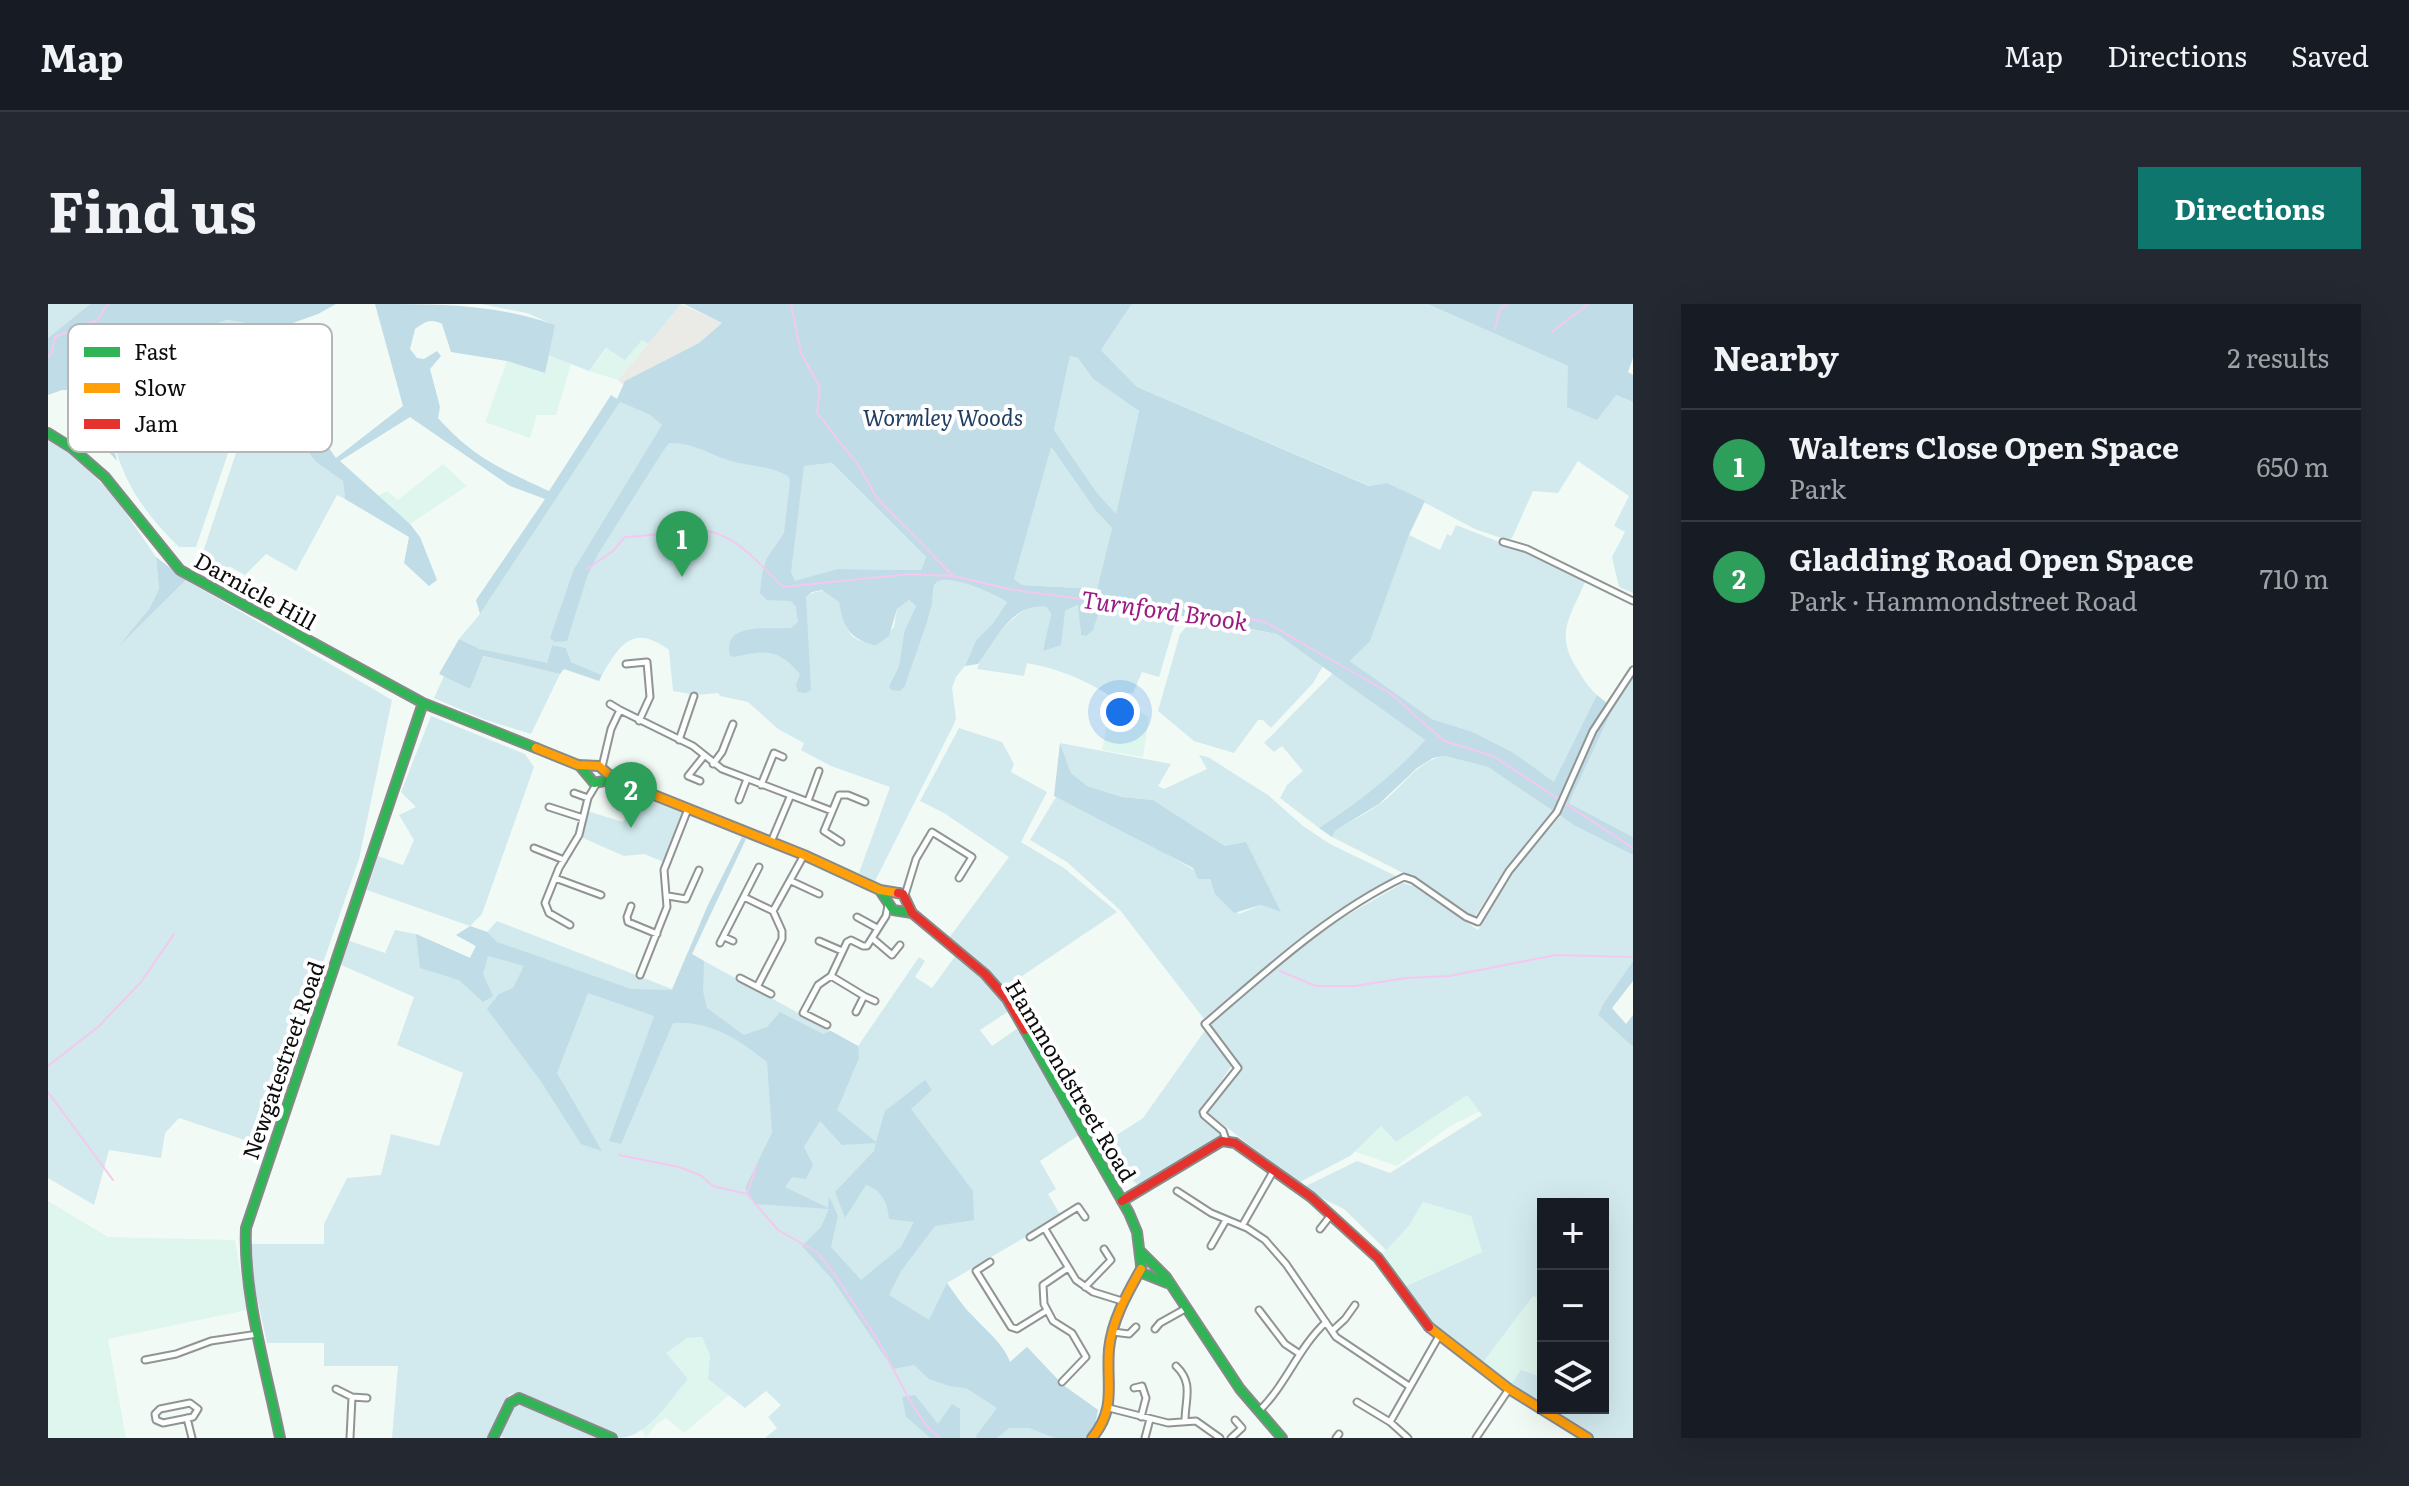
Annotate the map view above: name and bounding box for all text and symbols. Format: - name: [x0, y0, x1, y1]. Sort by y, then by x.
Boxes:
- text: Map: [40, 27, 124, 84]
- text: Map: [2004, 34, 2063, 76]
- text: Directions: [2107, 34, 2247, 76]
- text: Saved: [2291, 34, 2369, 76]
- text: Find us: [48, 167, 257, 250]
- button: Directions: [2138, 167, 2361, 249]
- legend: [68, 324, 332, 452]
- text: Nearby: [1713, 331, 1839, 381]
- text: Fast: [134, 334, 177, 367]
- text: 2 results: [2227, 337, 2329, 376]
- text: Slow: [134, 370, 186, 403]
- park label: Wormley Woods: [863, 400, 1023, 433]
- text: Jam: [134, 406, 178, 439]
- text: Walters Close Open Space: [1789, 424, 2179, 468]
- text: 1: [1734, 446, 1744, 485]
- text: 650 m: [2256, 446, 2329, 485]
- text: Park: [1789, 468, 1846, 507]
- pin: 1: [656, 511, 708, 577]
- text: Gladding Road Open Space: [1789, 536, 2194, 580]
- street label: Darnicle Hill: [189, 543, 323, 637]
- text: 2: [1732, 558, 1746, 597]
- text: 710 m: [2260, 558, 2329, 597]
- water label: Turnford Brook: [1080, 580, 1251, 638]
- text: Park · Hammondstreet Road: [1789, 580, 2137, 619]
- your location: [1100, 692, 1140, 732]
- pin: 2: [605, 762, 657, 828]
- street label: Newgatestreet Road: [233, 956, 331, 1164]
- street label: Hammondstreet Road: [998, 973, 1146, 1187]
- map controls: [1537, 1198, 1609, 1414]
- button: +: [1537, 1198, 1609, 1270]
- button: −: [1537, 1270, 1609, 1342]
- button: layers: [1537, 1342, 1609, 1414]

